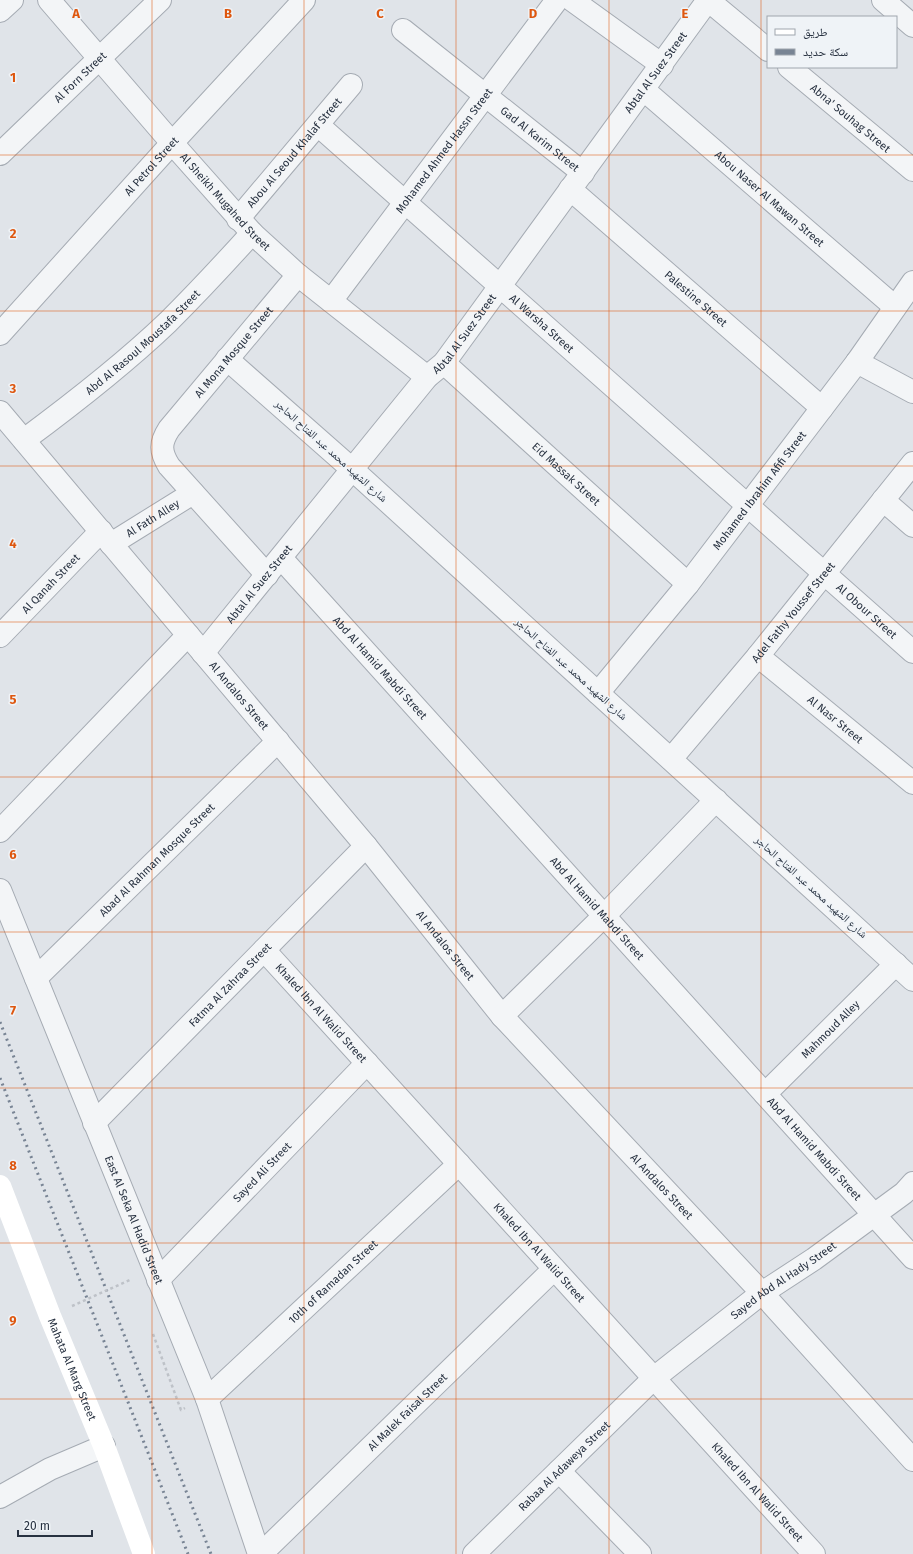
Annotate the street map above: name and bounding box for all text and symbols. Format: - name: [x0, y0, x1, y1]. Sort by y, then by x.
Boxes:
- text: A: [71, 6, 80, 21]
- text: B: [224, 6, 232, 21]
- text: C: [376, 6, 384, 21]
- text: D: [529, 6, 538, 21]
- text: E: [682, 6, 689, 21]
- legend: [767, 16, 897, 68]
- text: طريق: [803, 25, 828, 39]
- street label: Abtal Al Suez Street: [622, 29, 689, 115]
- text: سكة حديد: [803, 45, 848, 59]
- street label: Al Forn Street: [51, 49, 109, 105]
- text: 1: [10, 70, 16, 85]
- street label: Abna' Souhag Street: [808, 81, 893, 155]
- street label: Mohamed Ahmed Hassn Street: [393, 86, 495, 216]
- street label: Abou Al Seoud Khalaf Street: [244, 95, 344, 210]
- street label: Gad Al Karim Street: [498, 104, 582, 174]
- street label: Al Petrol Street: [121, 134, 181, 198]
- street label: Abou Naser Al Mawan Street: [712, 148, 827, 249]
- street label: Al Sheikh Mugahed Street: [178, 150, 273, 253]
- text: 2: [10, 226, 17, 241]
- street label: Palestine Street: [662, 268, 730, 329]
- street label: Abd Al Rasoul Moustafa Street: [83, 287, 203, 397]
- street label: Abtal Al Suez Street: [430, 291, 499, 376]
- street label: Al Warsha Street: [507, 291, 577, 355]
- street label: Al Mona Mosque Street: [192, 304, 275, 400]
- text: 3: [9, 381, 17, 396]
- street label: شارع الشهيد محمد عبد الفتاح الحاجر: [271, 396, 390, 505]
- street label: Mohamed Ibrahim Afifi Street: [710, 428, 809, 552]
- street label: Eid Massak Street: [530, 440, 603, 508]
- street label: Al Fath Alley: [123, 496, 182, 540]
- text: 4: [9, 536, 17, 551]
- street label: Abtal Al Suez Street: [223, 542, 295, 626]
- street label: Al Qanah Street: [19, 551, 82, 616]
- street label: Adel Fathy Youssef Street: [749, 559, 838, 665]
- street label: Al Obour Street: [834, 581, 900, 641]
- street label: Abd Al Hamid Mabdi Street: [330, 614, 430, 722]
- street label: شارع الشهيد محمد عبد الفتاح الحاجر: [511, 614, 630, 723]
- street label: Al Andalos Street: [207, 659, 272, 732]
- text: 5: [10, 692, 17, 707]
- street label: Al Nasr Street: [805, 693, 866, 746]
- street label: Abad Al Rahman Mosque Street: [96, 800, 217, 919]
- street label: شارع الشهيد محمد عبد الفتاح الحاجر: [751, 832, 870, 941]
- text: 6: [9, 847, 17, 862]
- street label: Abd Al Hamid Mabdi Street: [548, 854, 647, 962]
- street label: Al Andalos Street: [414, 908, 477, 983]
- street label: Fatma Al Zahraa Street: [186, 940, 274, 1029]
- street label: Khaled Ibn Al Walid Street: [273, 961, 370, 1065]
- street label: Mahmoud Alley: [798, 997, 863, 1061]
- text: 7: [10, 1003, 16, 1018]
- street label: Abd Al Hamid Mabdi Street: [765, 1095, 864, 1203]
- street label: Sayed Ali Street: [230, 1139, 294, 1205]
- street label: Al Andalos Street: [628, 1151, 696, 1222]
- street label: East Al Seka Al Hadid Street: [102, 1154, 166, 1286]
- text: 8: [9, 1158, 17, 1173]
- street label: Khaled Ibn Al Walid Street: [491, 1200, 588, 1305]
- street label: 10th of Ramadan Street: [286, 1237, 380, 1326]
- street label: Sayed Abd Al Hady Street: [728, 1239, 838, 1322]
- text: 9: [9, 1313, 17, 1328]
- street label: Mahata Al Marg Street: [45, 1316, 99, 1422]
- street label: Al Malek Faisal Street: [365, 1370, 450, 1453]
- street label: Rabaa Al Adaweya Street: [516, 1418, 613, 1514]
- street label: Khaled Ibn Al Walid Street: [709, 1440, 806, 1544]
- scale bar: [18, 1512, 92, 1538]
- text: 20 m: [24, 1519, 50, 1533]

